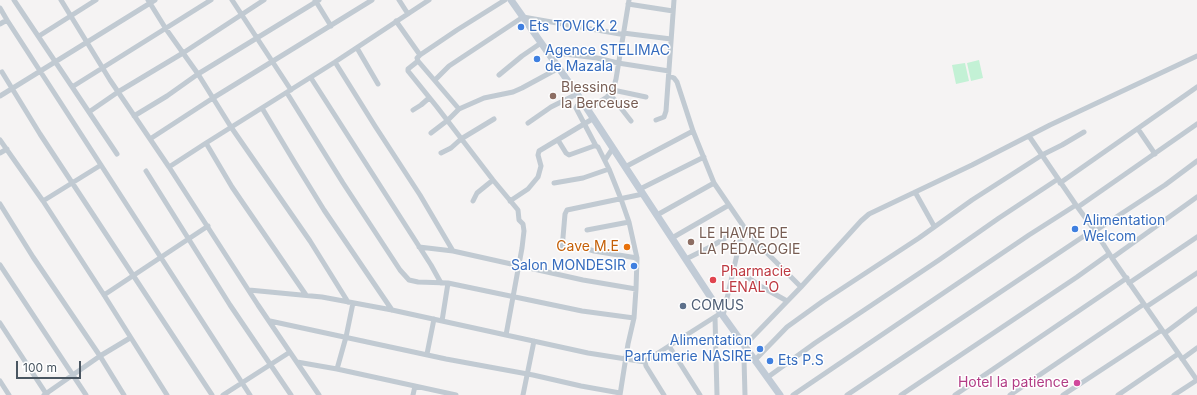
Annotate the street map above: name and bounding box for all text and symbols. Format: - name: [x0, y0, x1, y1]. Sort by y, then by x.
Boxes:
- place label: Ets TOVICK 2: [529, 19, 618, 35]
- marker: Ets TOVICK 2: [516, 22, 526, 32]
- place label: Agence STELIMAC de Mazala: [545, 43, 670, 76]
- marker: Agence STELIMAC de Mazala: [532, 54, 542, 64]
- place label: Blessing la Berceuse: [561, 80, 639, 112]
- marker: Blessing la Berceuse: [548, 91, 558, 101]
- place label: Alimentation Welcom: [1083, 213, 1165, 246]
- marker: Alimentation Welcom: [1070, 224, 1080, 234]
- place label: LE HAVRE DE LA PÉDAGOGIE: [699, 226, 800, 258]
- marker: LE HAVRE DE LA PÉDAGOGIE: [686, 237, 696, 247]
- place label: Cave M.E: [556, 239, 619, 255]
- marker: Cave M.E: [622, 242, 632, 252]
- place label: Salon MONDESIR: [511, 258, 626, 274]
- marker: Salon MONDESIR: [629, 261, 639, 271]
- place label: Pharmacie LENAL'O: [721, 264, 791, 296]
- marker: Pharmacie LENAL'O: [708, 275, 718, 285]
- place label: COMUS: [691, 298, 744, 314]
- marker: COMUS: [678, 301, 688, 311]
- place label: Alimentation Parfumerie NASIRE: [624, 333, 752, 366]
- marker: Alimentation Parfumerie NASIRE: [755, 344, 765, 354]
- scale bar: [18, 353, 83, 379]
- place label: Ets P.S: [778, 353, 824, 369]
- marker: Ets P.S: [765, 356, 775, 366]
- text: 100 m: [23, 360, 57, 375]
- place label: Hotel la patience: [958, 375, 1069, 391]
- marker: Hotel la patience: [1072, 378, 1082, 388]

